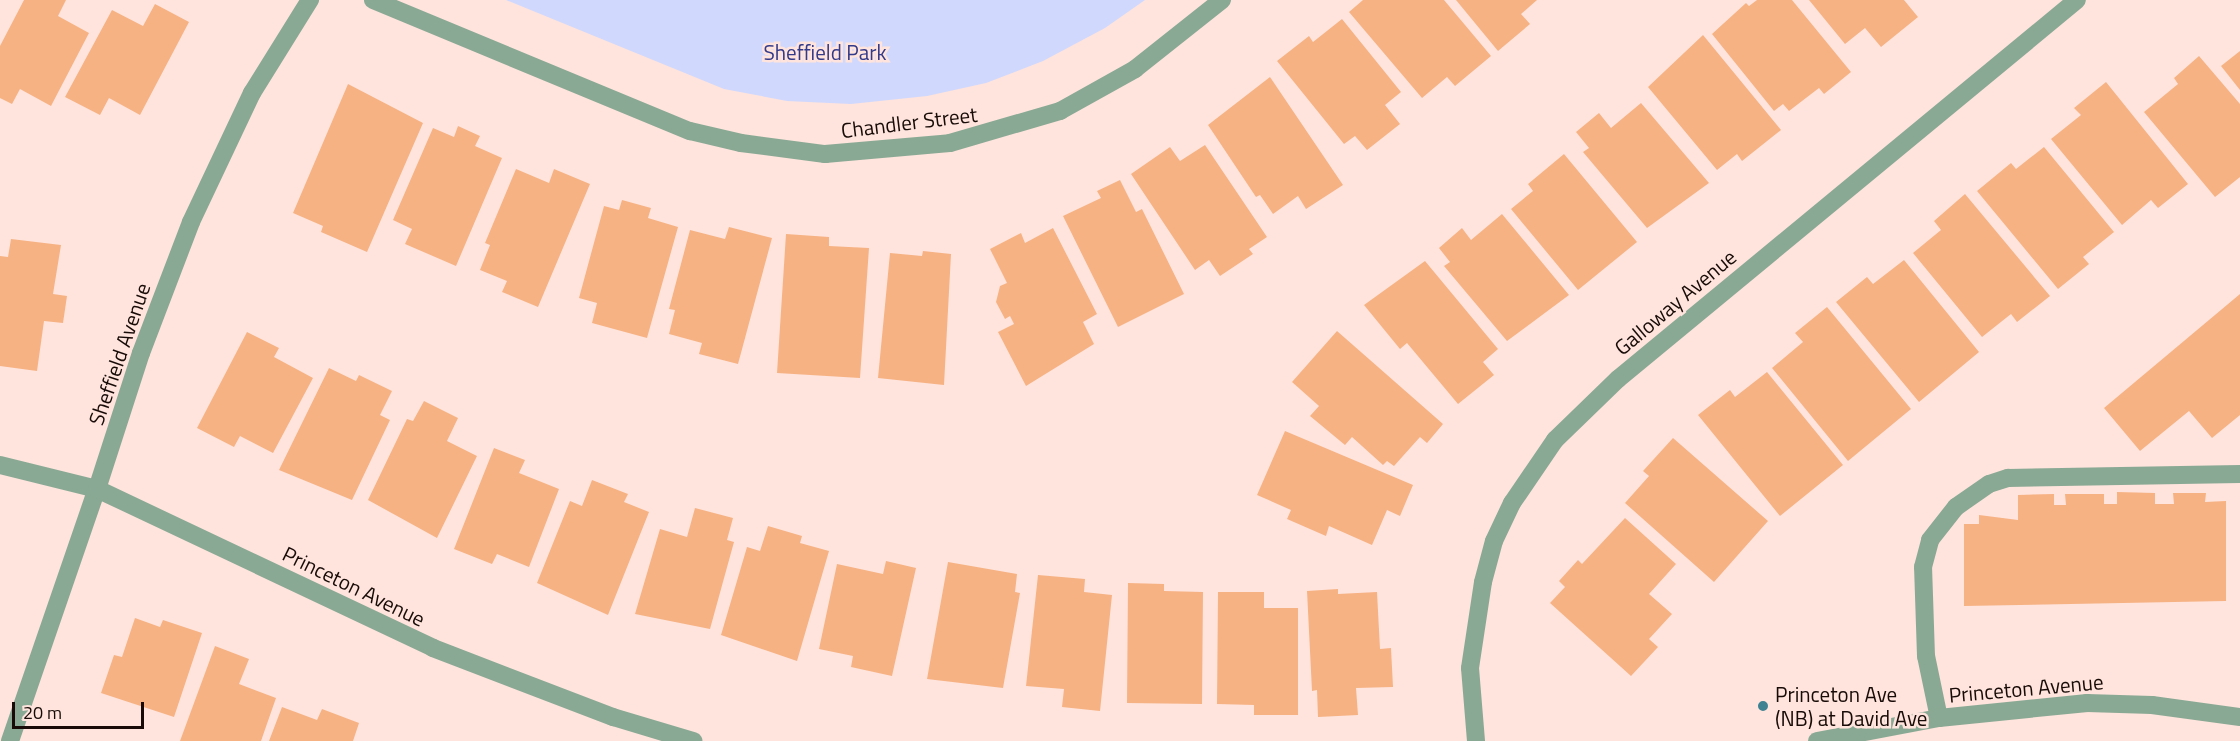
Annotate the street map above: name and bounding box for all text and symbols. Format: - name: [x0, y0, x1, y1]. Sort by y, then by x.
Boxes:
- park label: Sheffield Park: [763, 39, 887, 65]
- street label: Chandler Street: [839, 101, 979, 143]
- street label: Galloway Avenue: [1609, 244, 1741, 360]
- street label: Sheffield Avenue: [83, 280, 155, 428]
- street label: Princeton Avenue: [279, 541, 429, 631]
- street label: Princeton Avenue: [1948, 669, 2104, 707]
- place label: Princeton Ave (NB) at David Ave: [1775, 681, 1927, 731]
- scale bar: [15, 690, 147, 728]
- text: 20 m: [23, 699, 62, 726]
- marker: Princeton Ave (NB) at David Ave: [1756, 699, 1770, 713]

